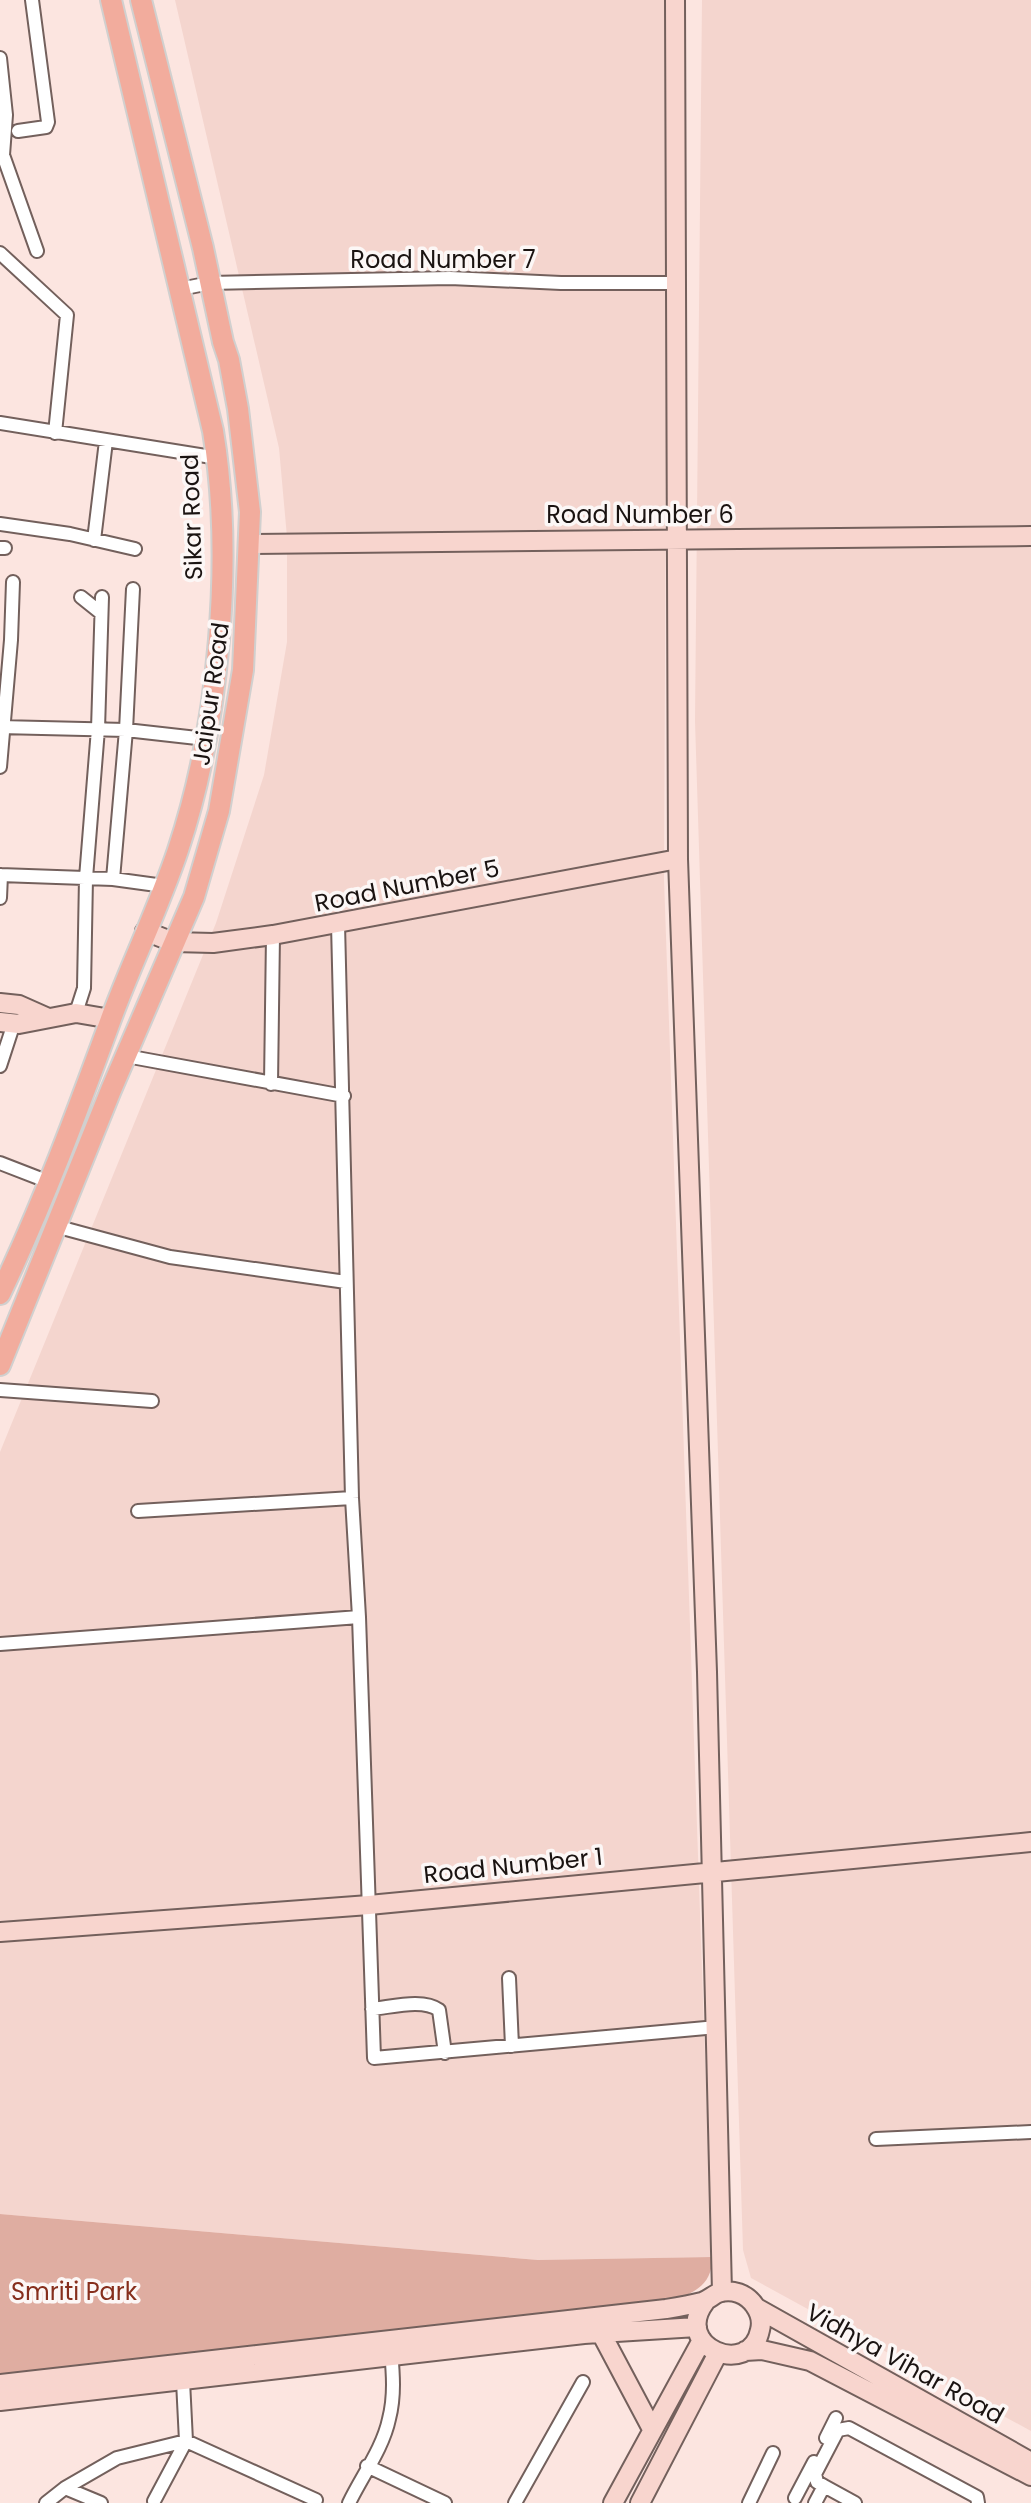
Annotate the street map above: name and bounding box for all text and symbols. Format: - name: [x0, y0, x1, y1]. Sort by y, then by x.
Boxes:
- street label: Road Number 7: [350, 243, 536, 276]
- street label: Sikar Road: [173, 453, 210, 581]
- street label: Road Number 6: [546, 498, 734, 531]
- street label: Jaipur Road: [184, 620, 237, 768]
- street label: Road Number 5: [312, 851, 502, 920]
- street label: Road Number 1: [422, 1840, 604, 1891]
- park label: Smriti Park: [11, 2275, 138, 2308]
- street label: Vidhya Vihar Road: [800, 2295, 1010, 2432]

